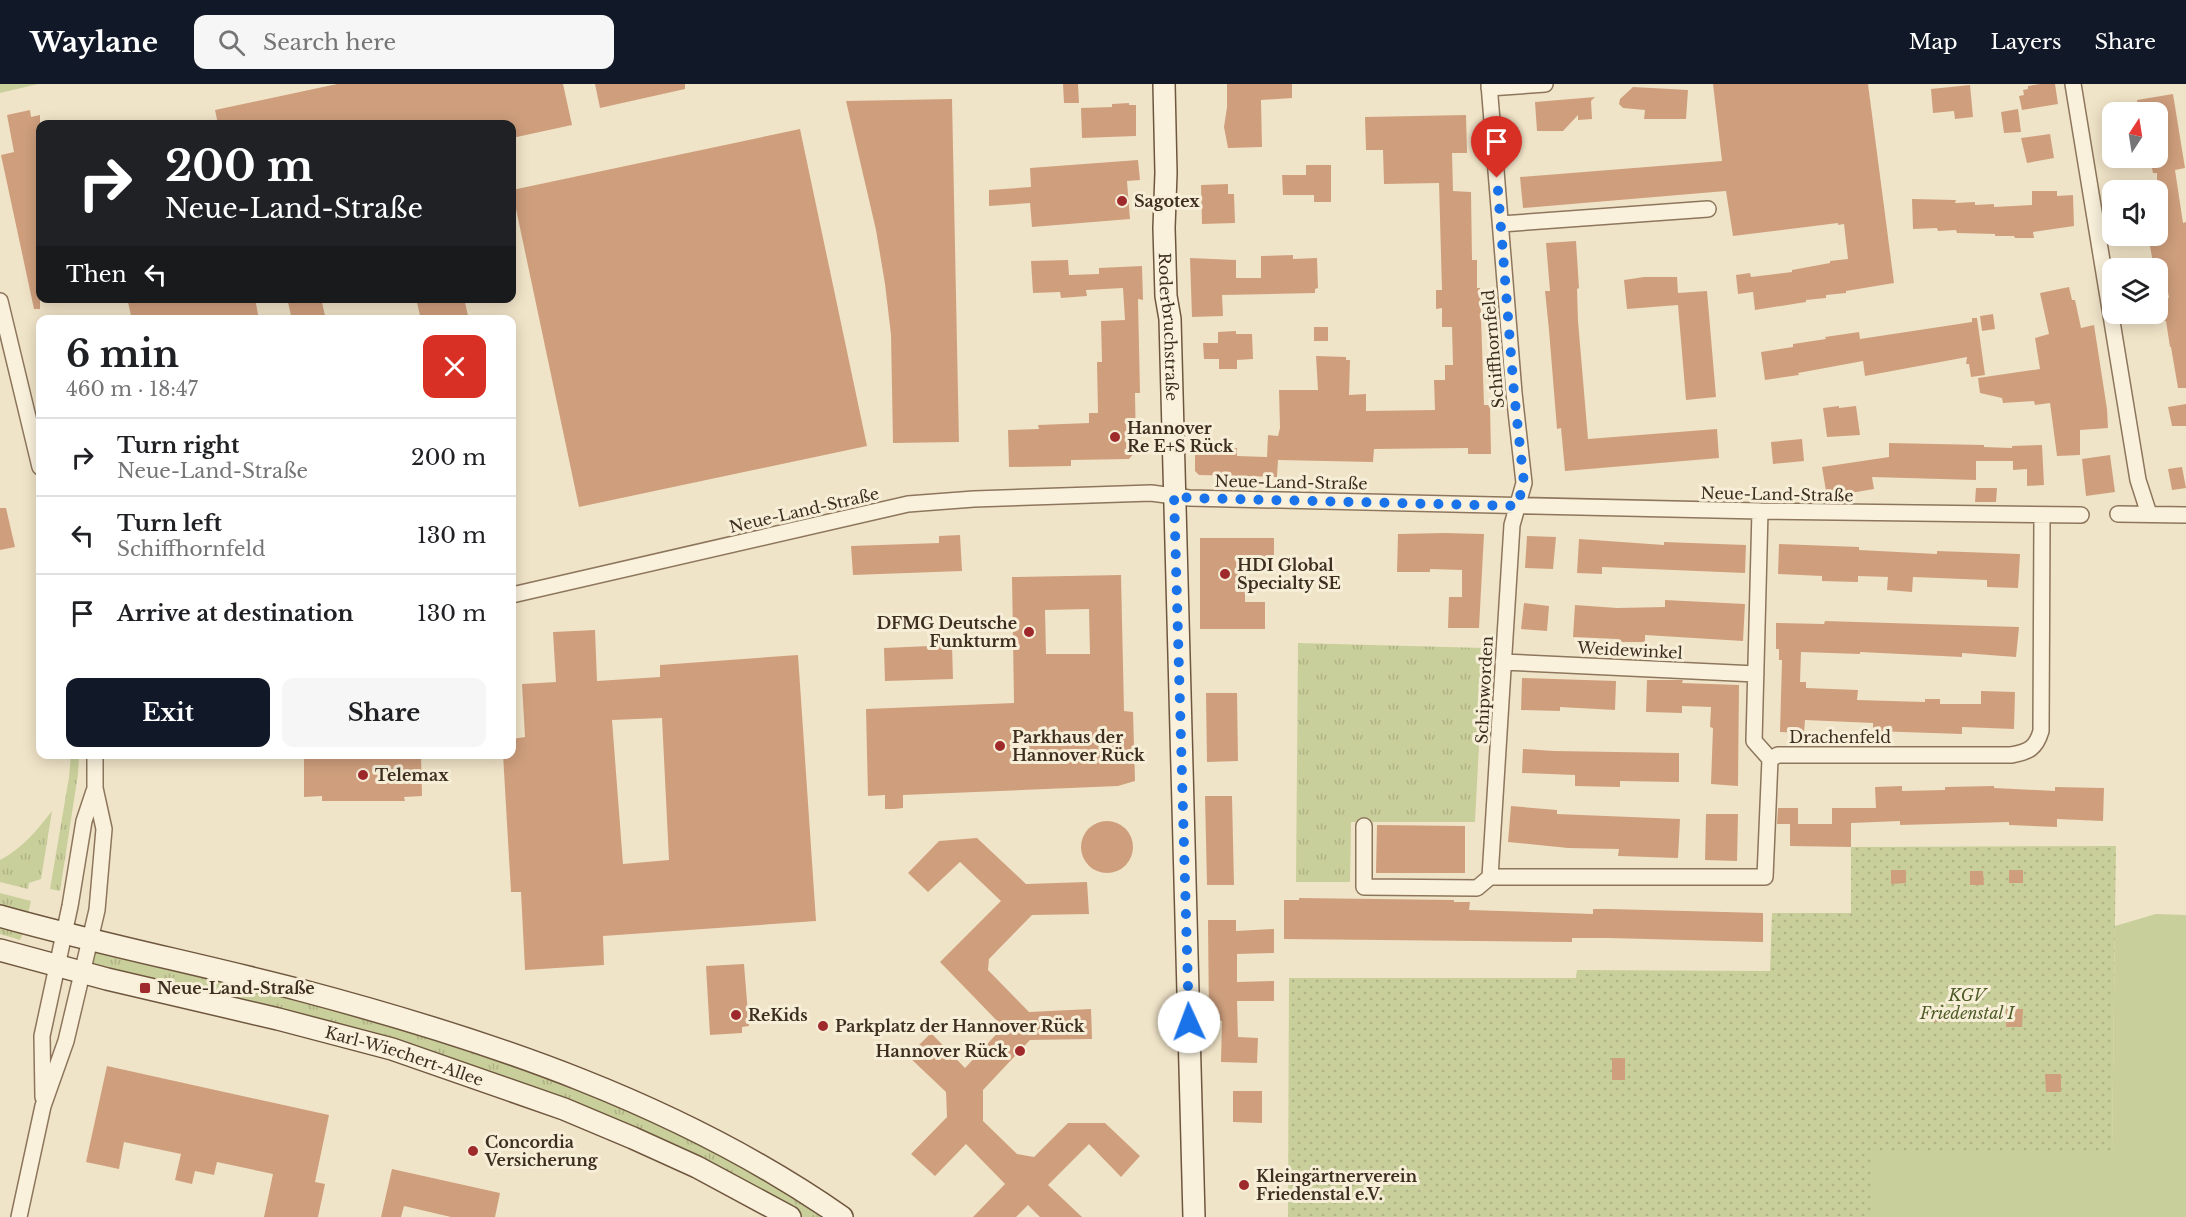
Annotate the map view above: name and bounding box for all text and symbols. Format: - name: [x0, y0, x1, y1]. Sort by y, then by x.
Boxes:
- search box: [194, 15, 614, 69]
- text: Waylane: [30, 25, 158, 60]
- icon: search: [215, 26, 248, 59]
- text: Search here: [263, 29, 396, 56]
- text: Map: [1909, 29, 1958, 55]
- text: Layers: [1991, 29, 2062, 55]
- text: Share: [2095, 29, 2156, 55]
- north arrow: [2102, 102, 2168, 168]
- map controls: [2102, 102, 2168, 324]
- pin: [1471, 116, 1522, 178]
- icon: arrive: [1480, 125, 1513, 158]
- text: 200 m: [165, 140, 313, 192]
- icon: right: [66, 144, 144, 222]
- button: sound: [2102, 180, 2168, 246]
- place label: Sagotex: [1134, 191, 1200, 211]
- text: Neue-Land-Straße: [165, 192, 423, 225]
- marker: Sagotex: [1115, 194, 1129, 208]
- street label: Roderbruchstraße: [1155, 252, 1182, 401]
- icon: left: [139, 258, 172, 291]
- button: layers: [2102, 258, 2168, 324]
- text: Then: [66, 261, 127, 288]
- street label: Schiffhornfeld: [1478, 289, 1508, 409]
- text: 6 min: [66, 332, 179, 377]
- button: close: [423, 335, 486, 398]
- text: 460 m · 18:47: [66, 377, 198, 401]
- place label: Hannover Re E+S Rück: [1127, 418, 1234, 456]
- marker: Hannover Re E+S Rück: [1108, 430, 1122, 444]
- text: Turn right: [117, 432, 239, 459]
- icon: right: [66, 441, 99, 474]
- text: 200 m: [411, 444, 486, 471]
- text: Neue-Land-Straße: [117, 459, 308, 483]
- street label: Neue-Land-Straße: [1214, 471, 1368, 493]
- street label: Neue-Land-Straße: [727, 483, 881, 537]
- street label: Neue-Land-Straße: [1700, 483, 1854, 505]
- text: Turn left: [117, 510, 222, 537]
- icon: left: [66, 519, 99, 552]
- text: 130 m: [417, 522, 486, 549]
- text: Schiffhornfeld: [117, 537, 265, 561]
- place label: HDI Global Specialty SE: [1237, 555, 1341, 593]
- marker: HDI Global Specialty SE: [1218, 567, 1232, 581]
- icon: arrive: [66, 597, 99, 630]
- text: Arrive at destination: [117, 600, 354, 627]
- text: 130 m: [417, 600, 486, 627]
- place label: DFMG Deutsche Funkturm: [876, 613, 1017, 651]
- marker: DFMG Deutsche Funkturm: [1022, 625, 1036, 639]
- street label: Schipworden: [1471, 635, 1497, 745]
- street label: Weidewinkel: [1576, 637, 1683, 663]
- button: Exit: [66, 678, 270, 747]
- button: Share: [282, 678, 486, 747]
- place label: Parkhaus der Hannover Rück: [1012, 727, 1145, 765]
- street label: Drachenfeld: [1789, 727, 1891, 747]
- marker: Parkhaus der Hannover Rück: [993, 739, 1007, 753]
- place label: Telemax: [375, 765, 449, 785]
- marker: Telemax: [356, 768, 370, 782]
- place label: Neue-Land-Straße: [157, 978, 315, 998]
- marker: Neue-Land-Straße: [138, 981, 152, 995]
- park label: KGV Friedenstal I: [1919, 985, 2015, 1023]
- position arrow: [1157, 990, 1221, 1054]
- place label: ReKids: [748, 1005, 808, 1025]
- marker: ReKids: [729, 1008, 743, 1022]
- place label: Parkplatz der Hannover Rück: [835, 1016, 1085, 1036]
- marker: Parkplatz der Hannover Rück: [816, 1019, 830, 1033]
- street label: Karl-Wiechert-Allee: [323, 1022, 486, 1090]
- place label: Hannover Rück: [875, 1041, 1008, 1061]
- marker: Hannover Rück: [1013, 1044, 1027, 1058]
- place label: Concordia Versicherung: [484, 1132, 599, 1170]
- marker: Concordia Versicherung: [466, 1144, 480, 1158]
- place label: Kleingärtnerverein Friedenstal e.V.: [1256, 1166, 1418, 1204]
- marker: Kleingärtnerverein Friedenstal e.V.: [1237, 1178, 1251, 1192]

